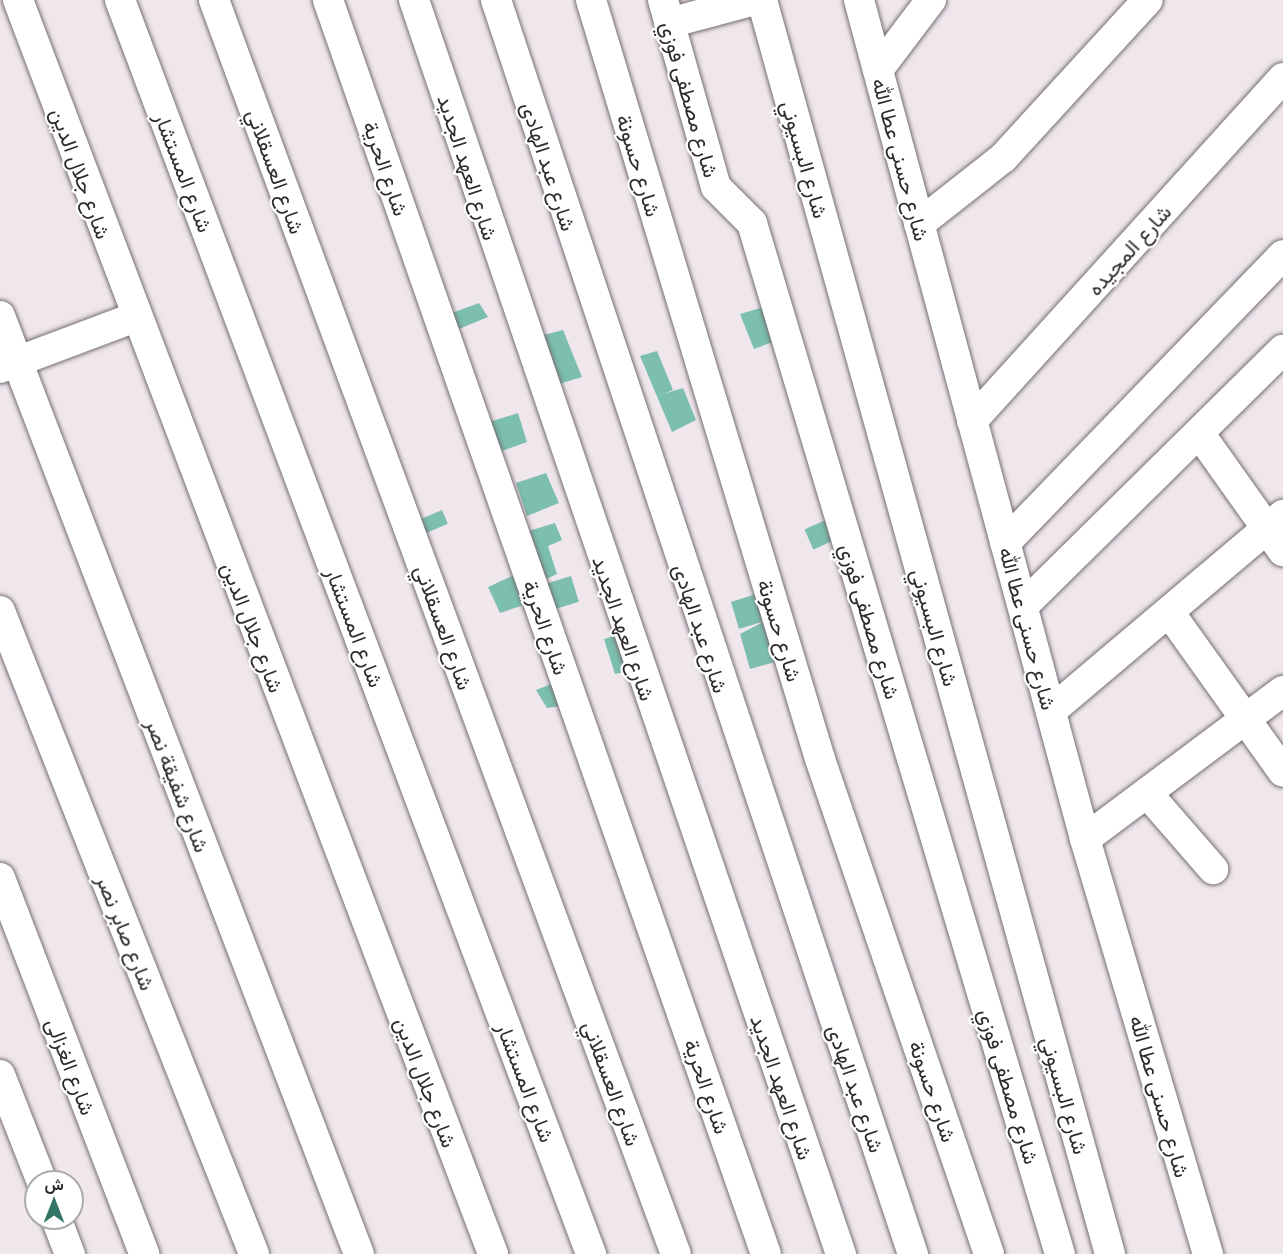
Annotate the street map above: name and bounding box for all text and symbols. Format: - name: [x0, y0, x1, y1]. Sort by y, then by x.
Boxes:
- street label: شارع مصطفى فوزي: [657, 18, 725, 180]
- street label: شارع حسنى عطا الله: [868, 75, 936, 243]
- street label: شارع العهد الجديد: [434, 91, 504, 243]
- street label: شارع البسيوني: [777, 97, 835, 221]
- street label: شارع عبد الهادى: [517, 98, 583, 234]
- street label: شارع جلال الدين: [47, 104, 117, 242]
- street label: شارع العسقلاني: [243, 105, 311, 237]
- street label: شارع المستشار: [151, 109, 219, 235]
- street label: شارع حسونة: [613, 111, 667, 219]
- street label: شارع الحرية: [359, 117, 415, 219]
- street label: شارع المجيده: [1081, 198, 1175, 300]
- street label: شارع مصطفى فوزي: [835, 540, 907, 702]
- street label: شارع حسنى عطا الله: [995, 544, 1063, 712]
- street label: شارع العهد الجديد: [588, 552, 662, 704]
- street label: شارع جلال الدين: [218, 558, 290, 696]
- street label: شارع عبد الهادى: [669, 560, 735, 696]
- street label: شارع العسقلاني: [411, 561, 479, 693]
- street label: شارع المستشار: [322, 564, 390, 690]
- street label: شارع البسيوني: [907, 565, 965, 689]
- street label: شارع الحرية: [519, 576, 575, 678]
- street label: شارع حسونة: [754, 576, 808, 684]
- street label: شارع شفيقة نصر: [142, 715, 216, 855]
- street label: شارع صابر نصر: [92, 871, 162, 993]
- street label: شارع مصطفى فوزي: [974, 1005, 1046, 1167]
- street label: شارع العهد الجديد: [746, 1011, 820, 1163]
- street label: شارع حسنى عطا الله: [1126, 1012, 1196, 1180]
- street label: شارع جلال الدين: [391, 1013, 463, 1151]
- street label: شارع الغزالى: [42, 1014, 102, 1118]
- street label: شارع العسقلاني: [579, 1017, 647, 1149]
- street label: شارع المستشار: [493, 1019, 561, 1145]
- street label: شارع عبد الهادى: [823, 1021, 891, 1155]
- street label: شارع البسيوني: [1037, 1033, 1095, 1157]
- street label: شارع الحرية: [680, 1035, 736, 1137]
- street label: شارع حسونة: [905, 1037, 963, 1145]
- north arrow: [24, 1170, 84, 1230]
- text: ش: [44, 1173, 64, 1194]

